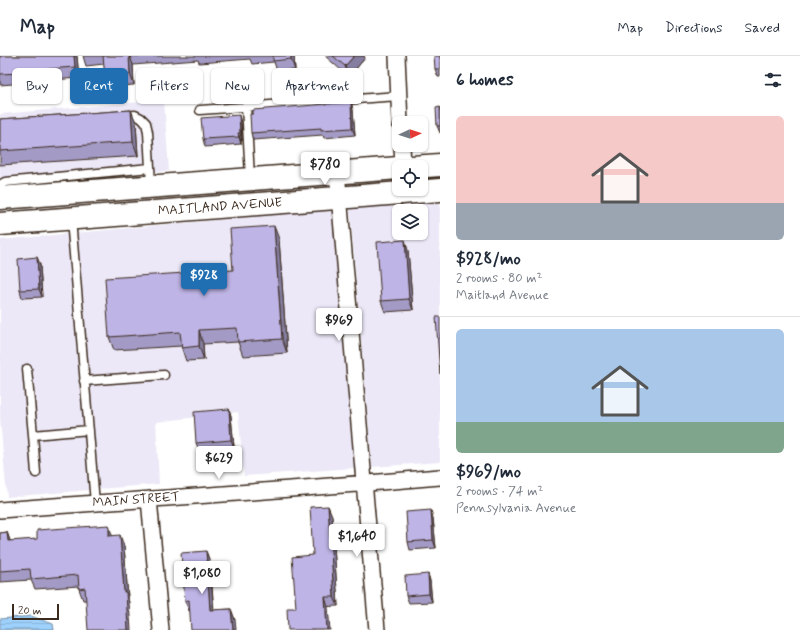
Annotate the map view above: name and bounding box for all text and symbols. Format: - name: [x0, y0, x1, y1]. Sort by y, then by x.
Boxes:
- text: Map: [20, 15, 55, 40]
- text: Map: [617, 19, 643, 37]
- text: Directions: [665, 19, 723, 37]
- text: Saved: [745, 19, 780, 37]
- chip: Buy: [12, 68, 62, 104]
- chip: Rent: [70, 68, 128, 104]
- chip: Filters: [136, 68, 203, 104]
- chip: New: [211, 68, 264, 104]
- chip: Apartment: [272, 68, 363, 104]
- text: 6 homes: [456, 69, 514, 91]
- icon: filters: [762, 69, 784, 91]
- north arrow: [392, 116, 428, 152]
- map controls: [392, 116, 428, 240]
- icon: home: [584, 142, 656, 214]
- pin: $780: [301, 152, 349, 186]
- text: $780: [310, 156, 340, 173]
- button: locate: [392, 160, 428, 196]
- street label: MAITLAND AVENUE: [157, 194, 283, 220]
- button: layers: [392, 204, 428, 240]
- text: $928/mo: [456, 248, 521, 270]
- pin: $928: [180, 263, 228, 297]
- text: $928: [190, 267, 218, 284]
- text: 2 rooms · 80 m²: [456, 270, 542, 287]
- text: Maitland Avenue: [456, 287, 549, 304]
- pin: $969: [315, 308, 363, 342]
- text: $969: [325, 312, 353, 329]
- icon: home: [584, 355, 656, 427]
- pin: $629: [195, 446, 243, 480]
- text: $629: [205, 450, 233, 467]
- text: $969/mo: [456, 461, 521, 483]
- text: 2 rooms · 74 m²: [456, 483, 543, 500]
- street label: MAIN STREET: [92, 488, 180, 512]
- text: Pennsylvania Avenue: [456, 500, 576, 517]
- pin: $1,640: [324, 524, 390, 558]
- text: $1,640: [338, 528, 376, 545]
- pin: $1,080: [169, 561, 235, 595]
- text: $1,080: [183, 565, 221, 582]
- scale bar: [12, 602, 59, 621]
- text: 20 m: [18, 604, 41, 618]

